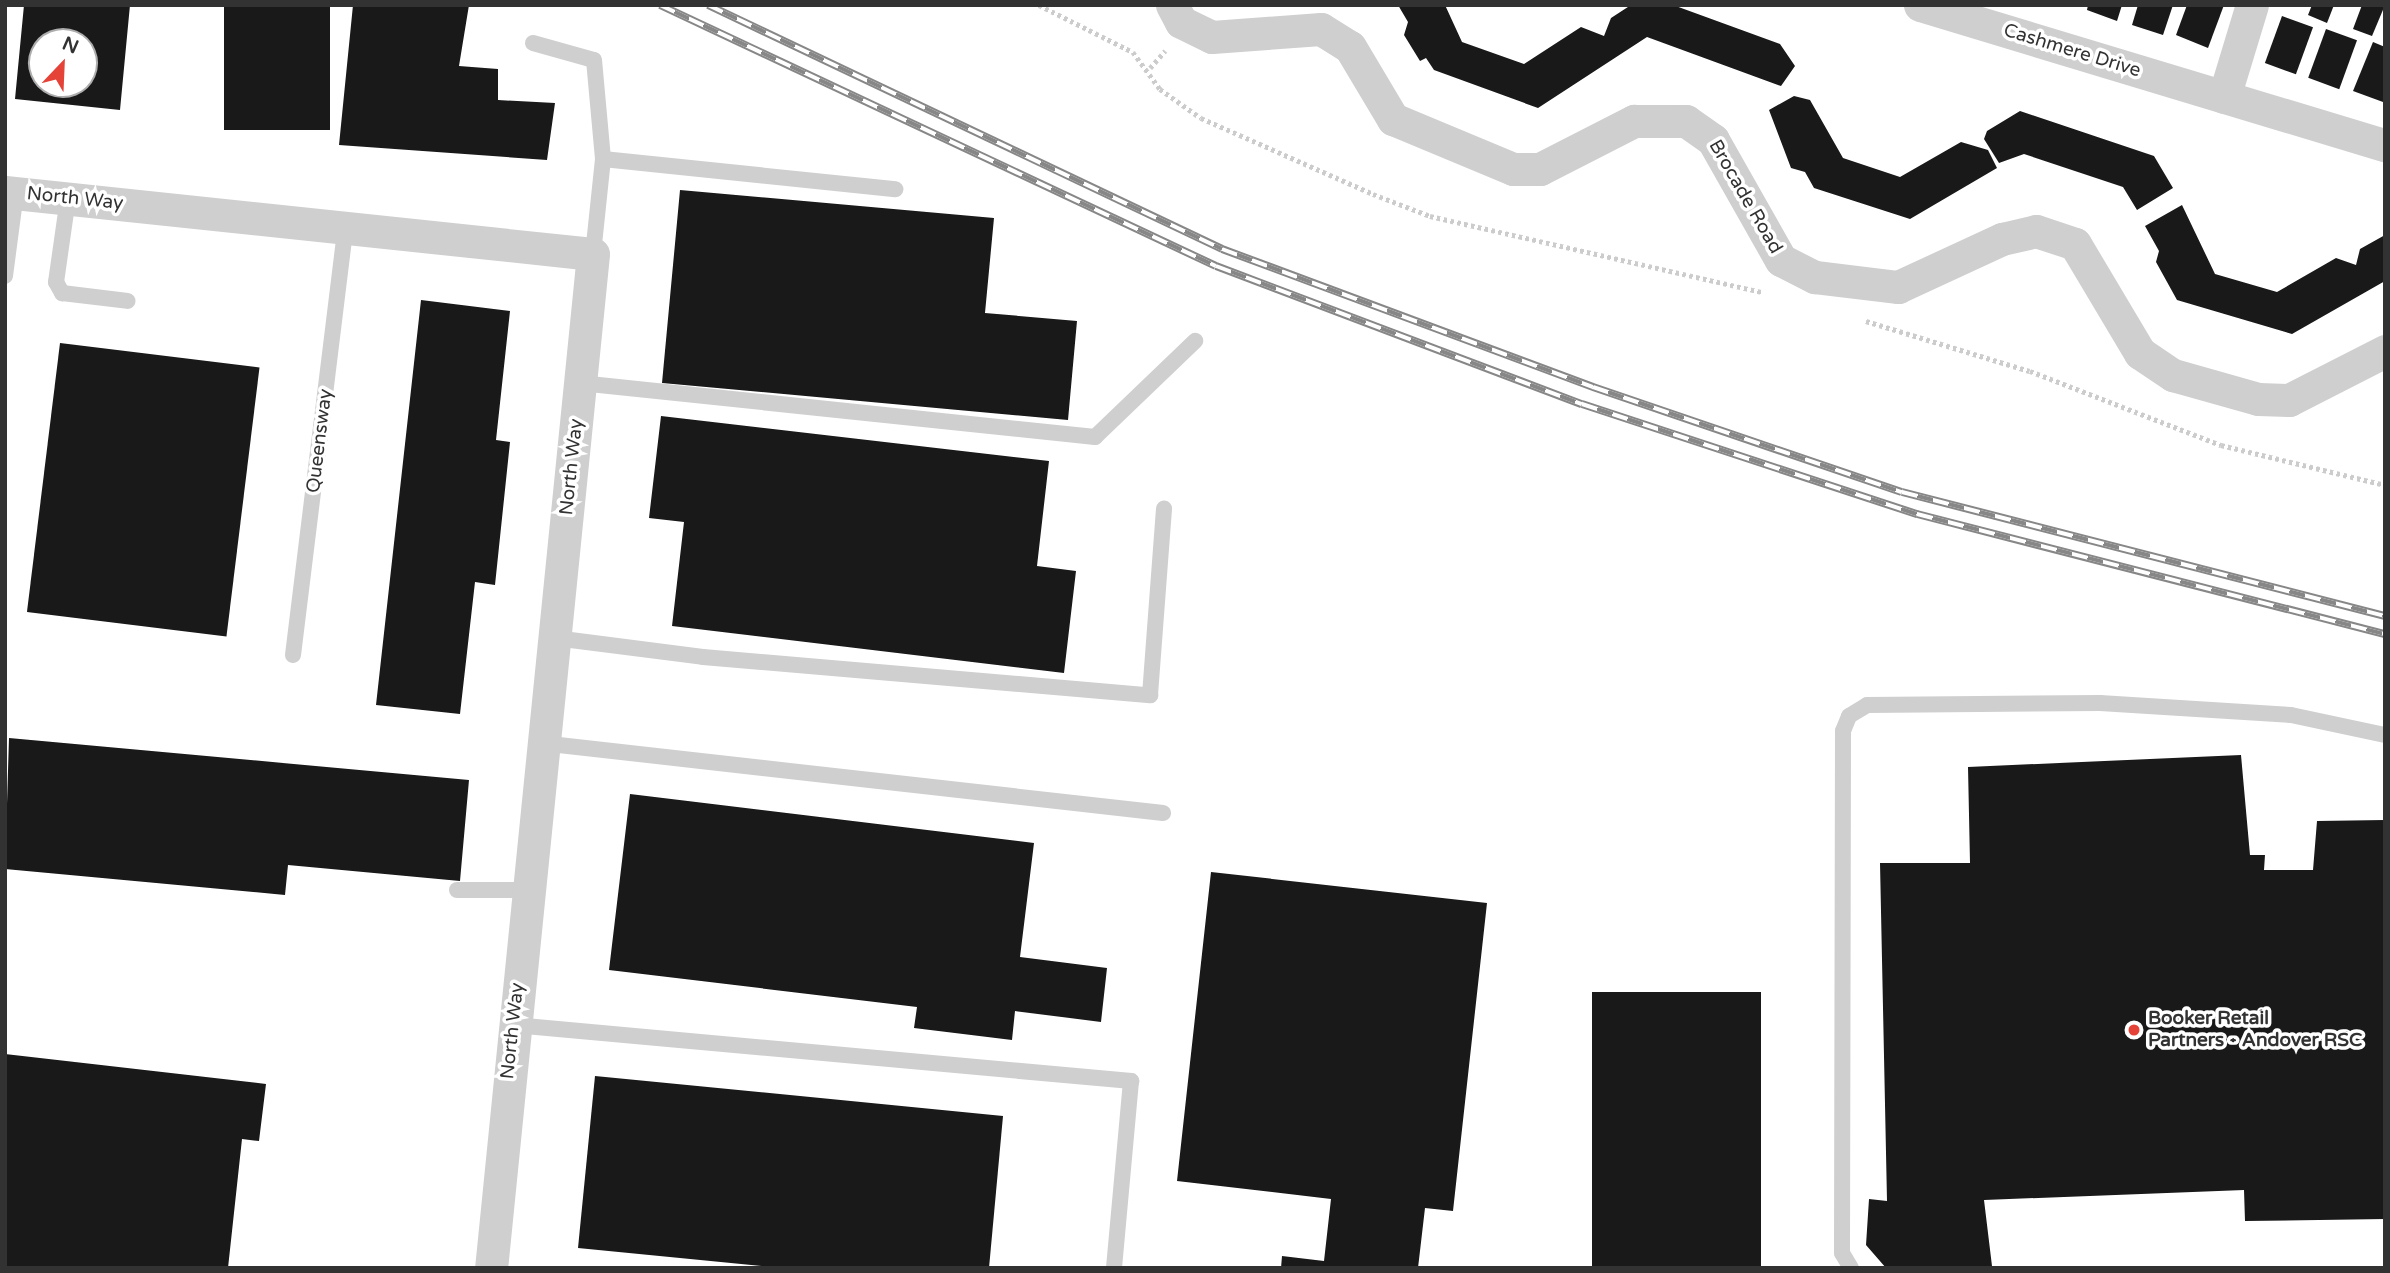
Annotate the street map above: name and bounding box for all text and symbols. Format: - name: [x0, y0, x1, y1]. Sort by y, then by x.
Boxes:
- street label: Cashmere Drive: [2001, 19, 2143, 83]
- north arrow: [28, 28, 98, 98]
- text: N: [59, 32, 82, 59]
- street label: Brocade Road: [1703, 136, 1787, 258]
- street label: North Way: [26, 183, 124, 215]
- street label: Queensway: [302, 388, 338, 494]
- street label: North Way: [556, 418, 588, 516]
- street label: North Way: [497, 982, 529, 1080]
- place label: Booker Retail Partners - Andover RSC: [2148, 1008, 2362, 1052]
- marker: Booker Retail Partners - Andover RSC: [2126, 1022, 2142, 1038]

